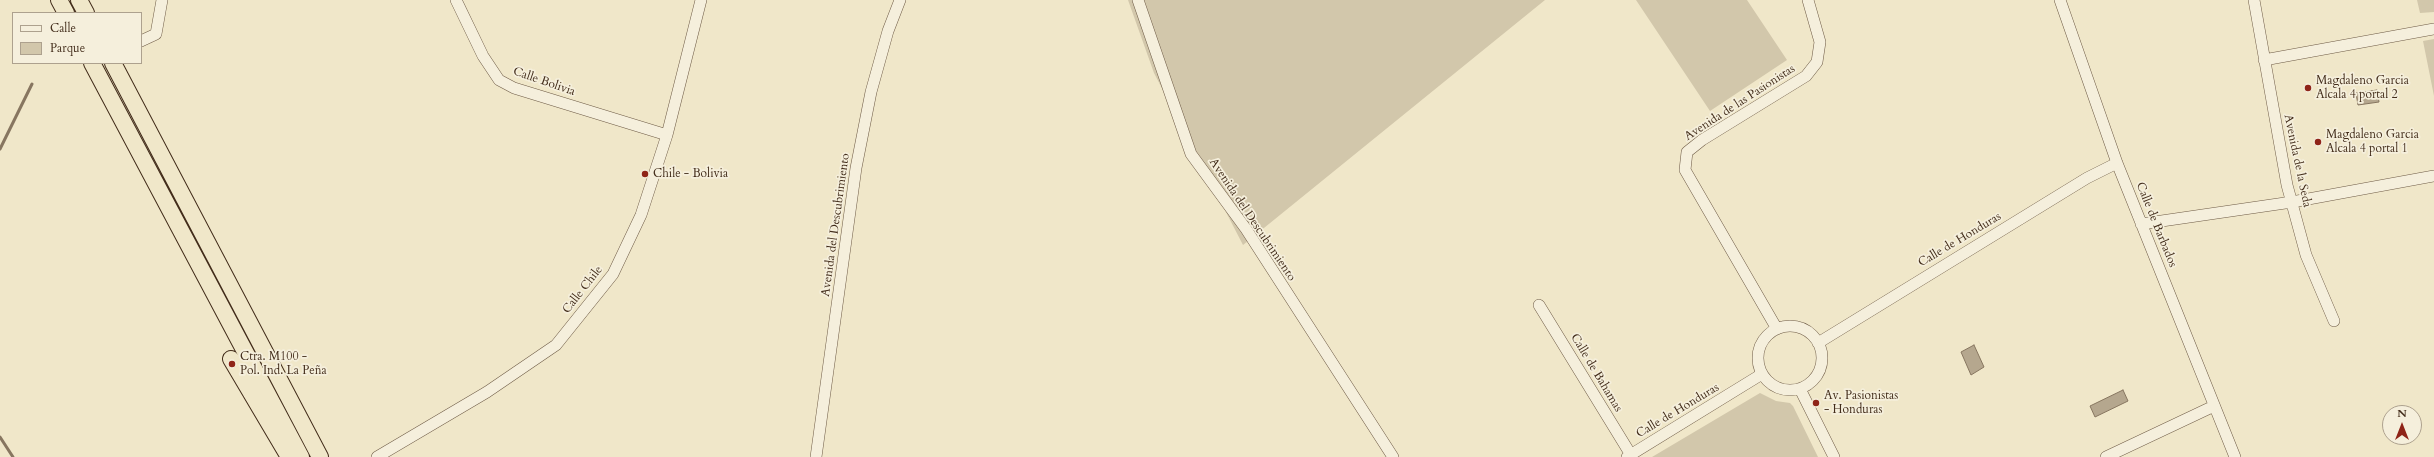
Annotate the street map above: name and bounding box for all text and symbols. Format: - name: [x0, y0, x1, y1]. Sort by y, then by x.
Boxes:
- legend: [12, 12, 142, 64]
- text: Calle: [50, 20, 76, 36]
- text: Parque: [50, 40, 85, 56]
- street label: Avenida de las Pasionistas: [1682, 62, 1798, 144]
- street label: Calle Bolivia: [511, 65, 577, 99]
- place label: Magdaleno Garcia Alcala 4 portal 2: [2316, 74, 2409, 102]
- marker: Magdaleno Garcia Alcala 4 portal 2: [2303, 83, 2313, 93]
- street label: Avenida de la Seda: [2280, 113, 2314, 209]
- place label: Magdaleno Garcia Alcala 4 portal 1: [2326, 128, 2419, 156]
- marker: Magdaleno Garcia Alcala 4 portal 1: [2313, 137, 2323, 147]
- street label: Avenida del Descubrimiento: [819, 152, 853, 298]
- street label: Avenida del Descubrimiento: [1206, 156, 1298, 284]
- place label: Chile - Bolivia: [653, 167, 728, 181]
- marker: Chile - Bolivia: [640, 169, 650, 179]
- street label: Calle de Barbados: [2132, 180, 2180, 270]
- street label: Calle de Honduras: [1916, 210, 2004, 270]
- street label: Calle Chile: [560, 263, 606, 317]
- street label: Calle de Bahamas: [1567, 331, 1625, 415]
- place label: Ctra. M100 - Pol. Ind. La Peña: [240, 350, 327, 378]
- marker: Ctra. M100 - Pol. Ind. La Peña: [227, 359, 237, 369]
- street label: Calle de Honduras: [1634, 381, 1722, 441]
- place label: Av. Pasionistas - Honduras: [1824, 389, 1898, 417]
- marker: Av. Pasionistas - Honduras: [1811, 398, 1821, 408]
- north arrow: [2382, 405, 2422, 445]
- text: N: [2397, 406, 2407, 421]

